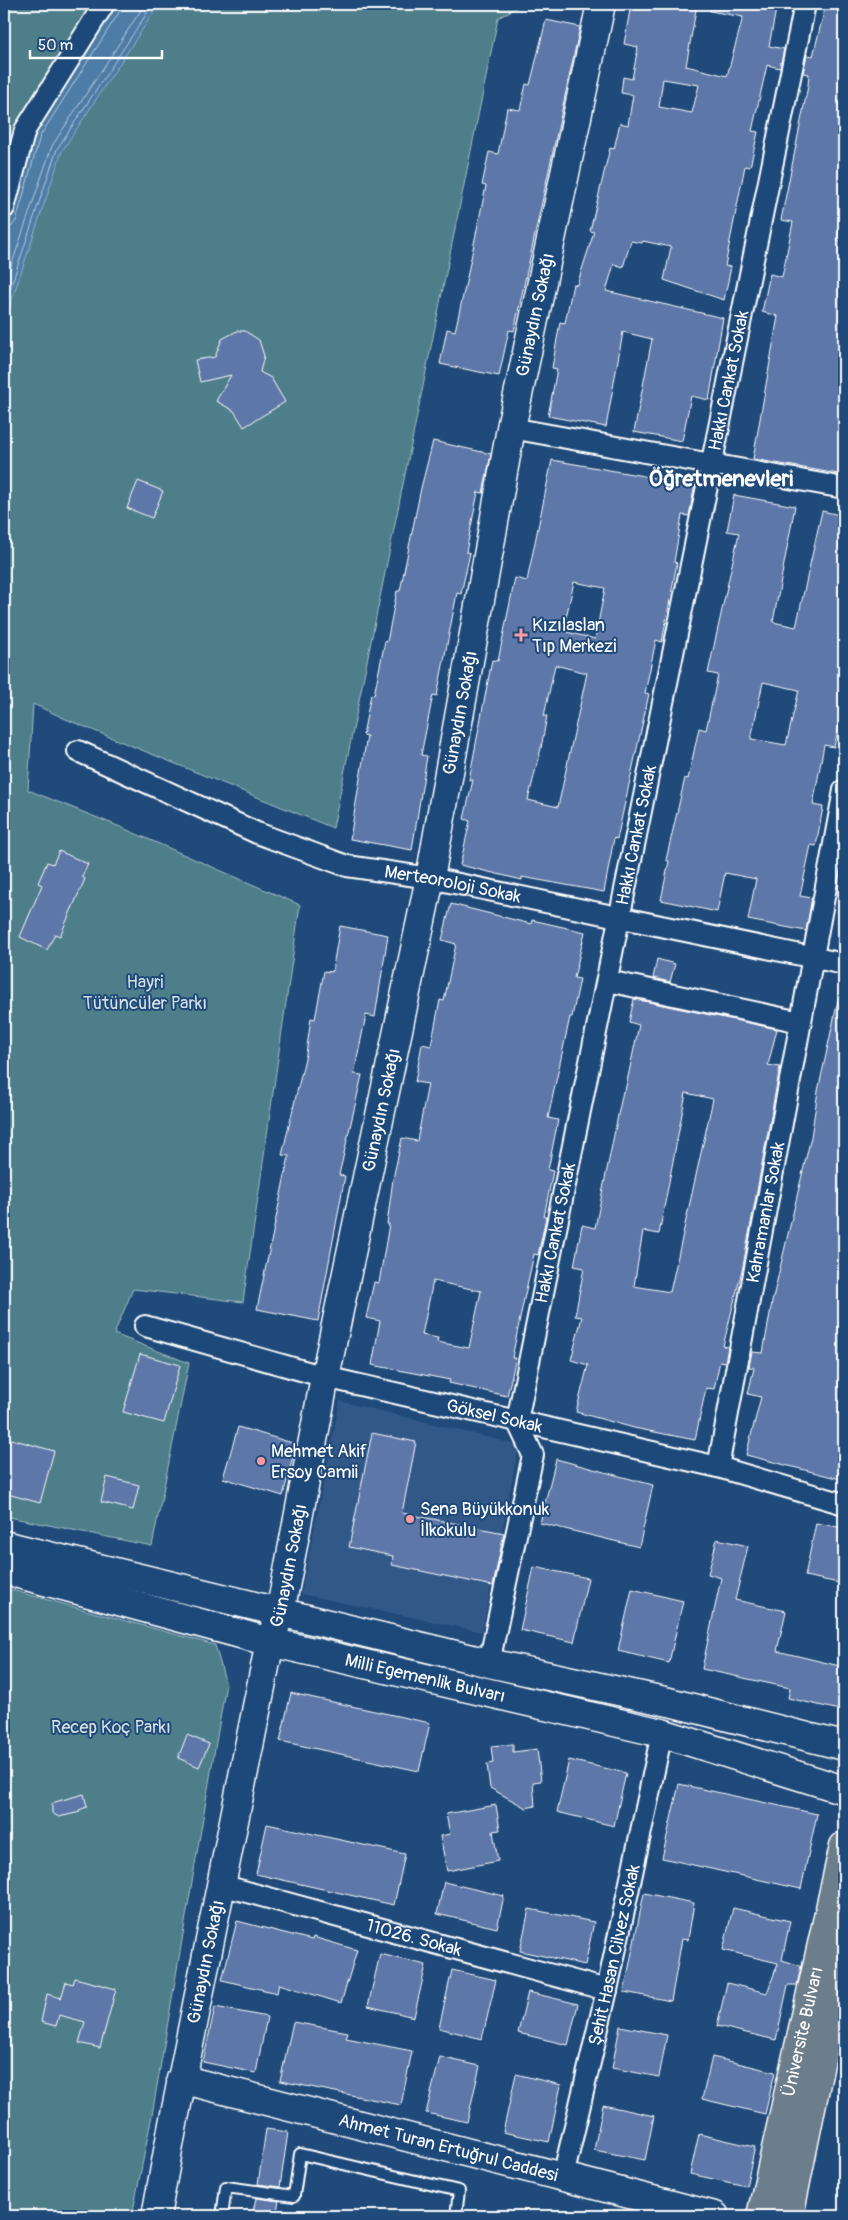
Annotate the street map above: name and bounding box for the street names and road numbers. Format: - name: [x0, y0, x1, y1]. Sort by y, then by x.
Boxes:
- street label: Günaydın Sokağı: [511, 251, 559, 379]
- street label: Hakkı Cankat Sokak: [703, 308, 754, 453]
- street label: Günaydın Sokağı: [437, 649, 482, 777]
- street label: Hakkı Cankat Sokak: [611, 762, 662, 907]
- street label: Merteoroloji Sokak: [383, 860, 524, 908]
- street label: Günaydın Sokağı: [357, 1046, 405, 1174]
- street label: Kahramanlar Sokak: [741, 1139, 790, 1285]
- street label: Hakkı Cankat Sokak: [530, 1160, 581, 1305]
- street label: Göksel Sokak: [444, 1394, 545, 1438]
- street label: Günaydın Sokağı: [264, 1502, 312, 1631]
- street label: Milli Egemenlik Bulvarı: [343, 1648, 508, 1708]
- street label: Şehit Hasan Cilvez Sokak: [583, 1862, 645, 2048]
- street label: Günaydın Sokağı: [182, 1898, 229, 2026]
- street label: 11026. Sokak: [364, 1913, 465, 1962]
- street label: Üniversite Bulvarı: [777, 1965, 828, 2099]
- street label: Ahmet Turan Ertuğrul Caddesi: [336, 2108, 561, 2187]

